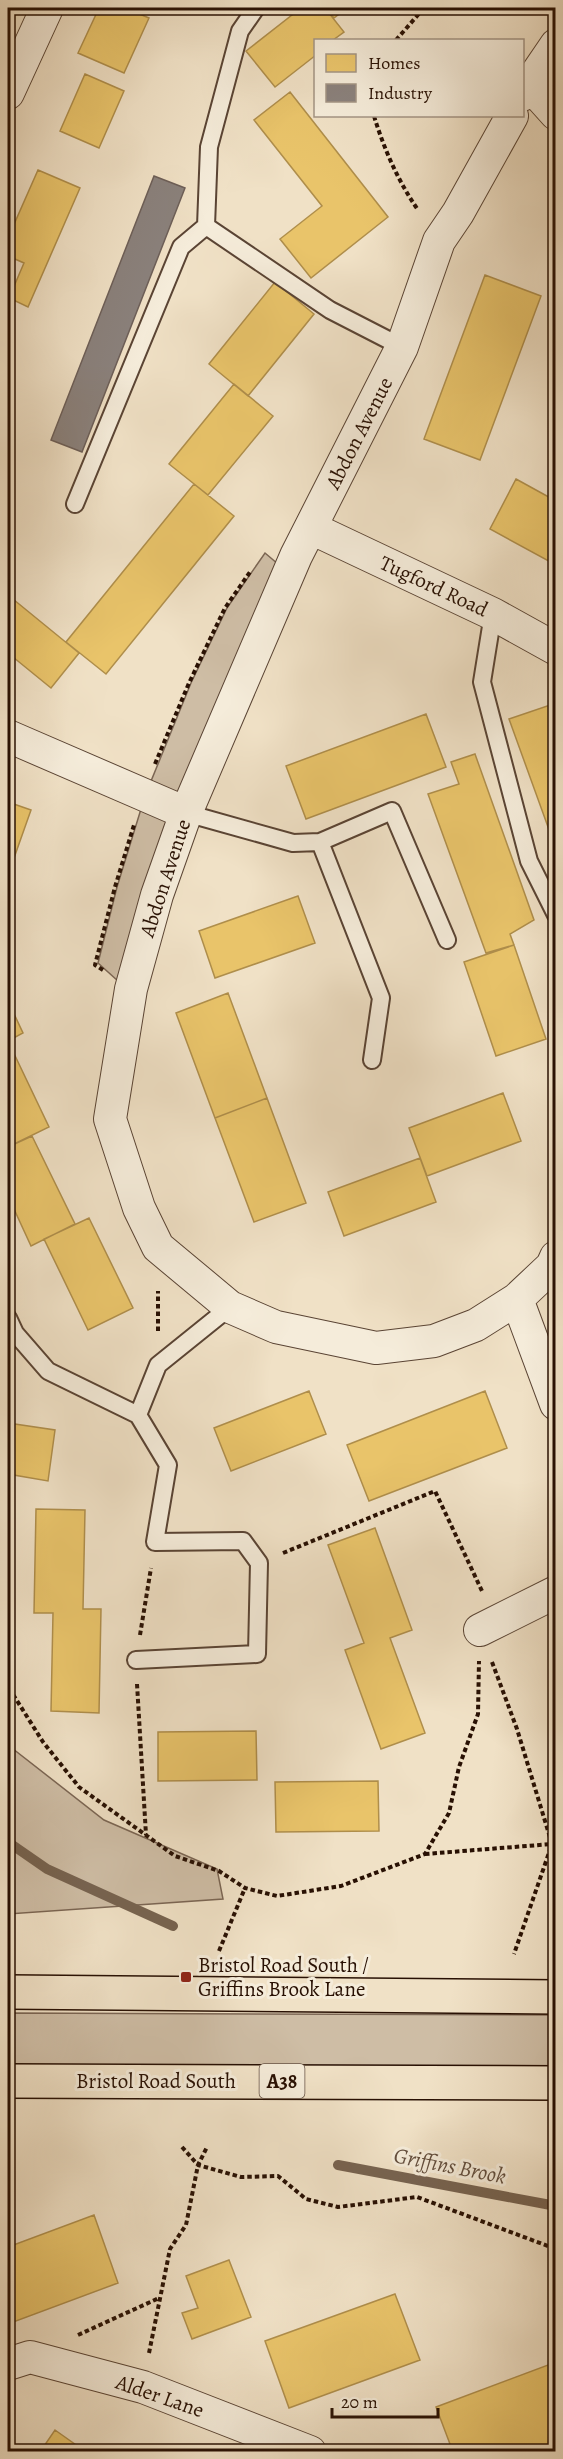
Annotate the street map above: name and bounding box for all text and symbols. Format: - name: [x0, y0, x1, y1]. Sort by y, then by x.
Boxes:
- legend: [314, 39, 524, 117]
- text: Homes: [368, 51, 420, 75]
- text: Industry: [368, 81, 433, 105]
- street label: Abdon Avenue: [318, 372, 399, 495]
- street label: Tugford Road: [375, 549, 493, 624]
- street label: Abdon Avenue: [132, 815, 197, 942]
- place label: Bristol Road South / Griffins Brook Lane: [198, 1951, 369, 2003]
- marker: Bristol Road South / Griffins Brook Lane: [179, 1970, 193, 1984]
- road number: A38: [260, 2064, 304, 2098]
- street label: Bristol Road South: [76, 2067, 236, 2095]
- water label: Griffins Brook: [391, 2140, 509, 2192]
- street label: Alder Lane: [111, 2368, 208, 2424]
- scale bar: [332, 2381, 438, 2419]
- text: 20 m: [341, 2390, 378, 2414]

